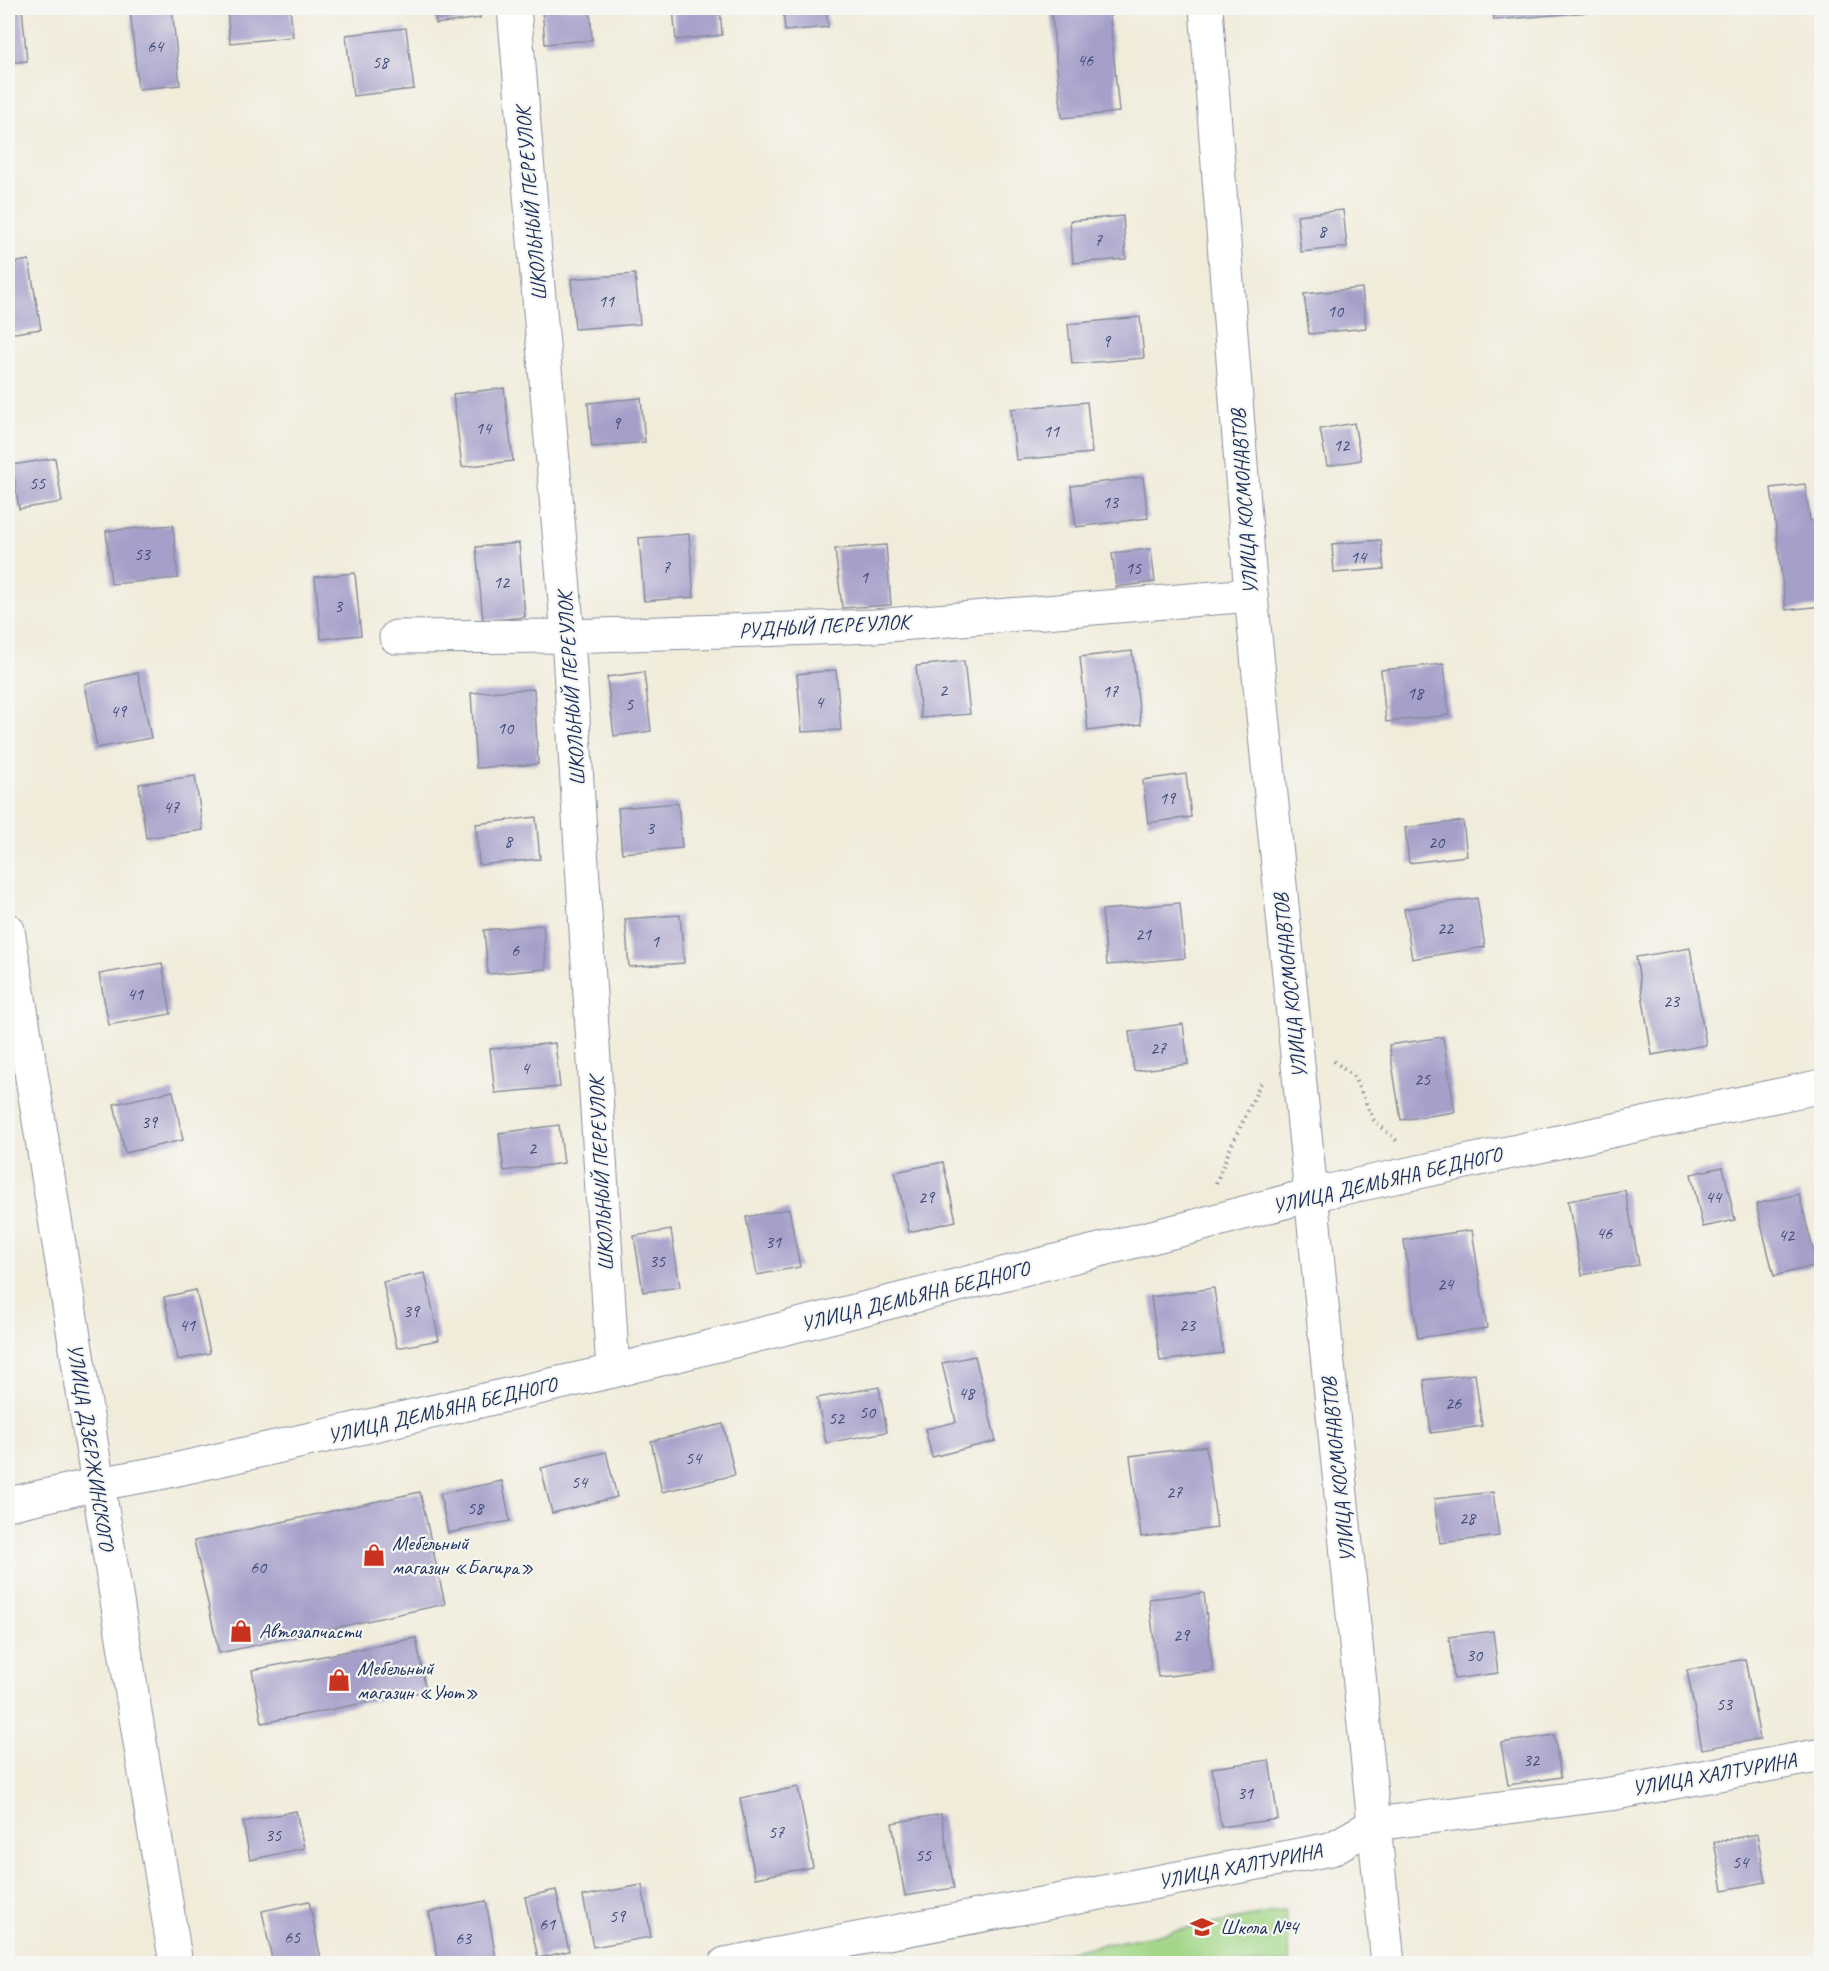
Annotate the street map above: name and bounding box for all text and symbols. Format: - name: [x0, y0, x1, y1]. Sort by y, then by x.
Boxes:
- house number: 64: [147, 35, 165, 57]
- house number: 46: [1077, 49, 1094, 71]
- house number: 58: [372, 51, 390, 73]
- street label: ШКОЛЬНЫЙ ПЕРЕУЛОК: [509, 101, 552, 302]
- house number: 8: [1318, 220, 1328, 242]
- house number: 7: [1094, 229, 1103, 251]
- house number: 11: [598, 290, 615, 312]
- house number: 10: [1327, 300, 1345, 322]
- house number: 9: [1102, 330, 1112, 352]
- street label: УЛИЦА КОСМОНАВТОВ: [1224, 406, 1263, 596]
- house number: 9: [612, 412, 622, 434]
- house number: 14: [475, 417, 493, 439]
- house number: 11: [1043, 420, 1060, 442]
- house number: 12: [1333, 434, 1351, 456]
- house number: 55: [29, 472, 46, 494]
- house number: 13: [1102, 491, 1120, 513]
- house number: 53: [134, 543, 152, 565]
- house number: 14: [1350, 546, 1368, 568]
- house number: 7: [662, 556, 671, 578]
- house number: 15: [1125, 557, 1142, 579]
- house number: 1: [860, 566, 869, 588]
- house number: 12: [493, 571, 511, 593]
- street label: ШКОЛЬНЫЙ ПЕРЕУЛОК: [551, 587, 591, 787]
- house number: 3: [334, 595, 344, 617]
- street label: РУДНЫЙ ПЕРЕУЛОК: [738, 608, 914, 643]
- house number: 2: [939, 679, 949, 701]
- house number: 17: [1102, 680, 1119, 702]
- house number: 18: [1407, 682, 1425, 704]
- house number: 4: [815, 691, 825, 713]
- house number: 5: [625, 693, 634, 715]
- house number: 49: [110, 700, 128, 722]
- house number: 10: [497, 717, 515, 739]
- house number: 19: [1159, 787, 1177, 809]
- house number: 47: [163, 796, 180, 818]
- house number: 3: [646, 817, 656, 839]
- house number: 8: [504, 830, 514, 852]
- house number: 20: [1428, 831, 1446, 853]
- street label: УЛИЦА КОСМОНАВТОВ: [1267, 890, 1313, 1080]
- house number: 22: [1437, 917, 1455, 939]
- house number: 21: [1135, 923, 1152, 945]
- house number: 1: [651, 930, 660, 952]
- house number: 6: [511, 939, 520, 961]
- house number: 41: [127, 983, 144, 1005]
- house number: 23: [1663, 990, 1681, 1012]
- house number: 27: [1150, 1037, 1167, 1059]
- house number: 4: [521, 1057, 531, 1079]
- house number: 25: [1414, 1068, 1431, 1090]
- street label: ШКОЛЬНЫЙ ПЕРЕУЛОК: [583, 1072, 619, 1272]
- house number: 39: [141, 1111, 159, 1133]
- house number: 2: [528, 1137, 538, 1159]
- street label: УЛИЦА ДЕМЬЯНА БЕДНОГО: [1270, 1140, 1507, 1219]
- house number: 29: [918, 1186, 936, 1208]
- house number: 44: [1705, 1186, 1723, 1208]
- house number: 46: [1596, 1222, 1613, 1244]
- house number: 42: [1778, 1224, 1796, 1246]
- house number: 31: [765, 1231, 782, 1253]
- house number: 35: [649, 1250, 666, 1272]
- street label: УЛИЦА ДЕМЬЯНА БЕДНОГО: [798, 1254, 1034, 1337]
- house number: 24: [1437, 1273, 1455, 1295]
- house number: 39: [403, 1300, 421, 1322]
- house number: 41: [179, 1314, 196, 1336]
- house number: 23: [1179, 1314, 1197, 1336]
- street label: УЛИЦА ДЗЕРЖИНСКОГО: [62, 1342, 121, 1555]
- street label: УЛИЦА ДЕМЬЯНА БЕДНОГО: [325, 1370, 562, 1449]
- street label: УЛИЦА КОСМОНАВТОВ: [1315, 1374, 1361, 1564]
- house number: 48: [958, 1382, 976, 1404]
- house number: 26: [1445, 1392, 1462, 1414]
- house number: 50: [859, 1401, 877, 1423]
- house number: 52: [828, 1407, 846, 1429]
- house number: 54: [685, 1447, 703, 1469]
- house number: 54: [571, 1471, 589, 1493]
- house number: 27: [1166, 1481, 1183, 1503]
- house number: 58: [467, 1497, 485, 1519]
- house number: 28: [1459, 1507, 1477, 1529]
- place label: Мебельный магазин «Багира»: [392, 1530, 534, 1580]
- shop icon: Мебельный магазин «Багира»: [361, 1542, 387, 1568]
- house number: 60: [250, 1556, 268, 1578]
- shop icon: Автозапчасти: [228, 1618, 254, 1644]
- place label: Автозапчасти: [259, 1618, 362, 1644]
- house number: 29: [1173, 1624, 1191, 1646]
- house number: 30: [1466, 1644, 1484, 1666]
- place label: Мебельный магазин «Уют»: [357, 1655, 478, 1705]
- shop icon: Мебельный магазин «Уют»: [326, 1667, 352, 1693]
- house number: 53: [1716, 1693, 1734, 1715]
- street label: УЛИЦА ХАЛТУРИНА: [1630, 1747, 1799, 1801]
- house number: 32: [1523, 1749, 1541, 1771]
- house number: 31: [1237, 1782, 1254, 1804]
- house number: 57: [768, 1821, 785, 1843]
- house number: 35: [265, 1824, 282, 1846]
- street label: УЛИЦА ХАЛТУРИНА: [1156, 1837, 1325, 1895]
- house number: 55: [915, 1844, 932, 1866]
- house number: 54: [1732, 1851, 1750, 1873]
- house number: 59: [609, 1905, 627, 1927]
- house number: 61: [539, 1913, 556, 1935]
- school or university icon: Школа №4: [1189, 1914, 1215, 1940]
- place label: Школа №4: [1220, 1914, 1301, 1940]
- house number: 65: [284, 1926, 301, 1948]
- house number: 63: [455, 1927, 473, 1949]

